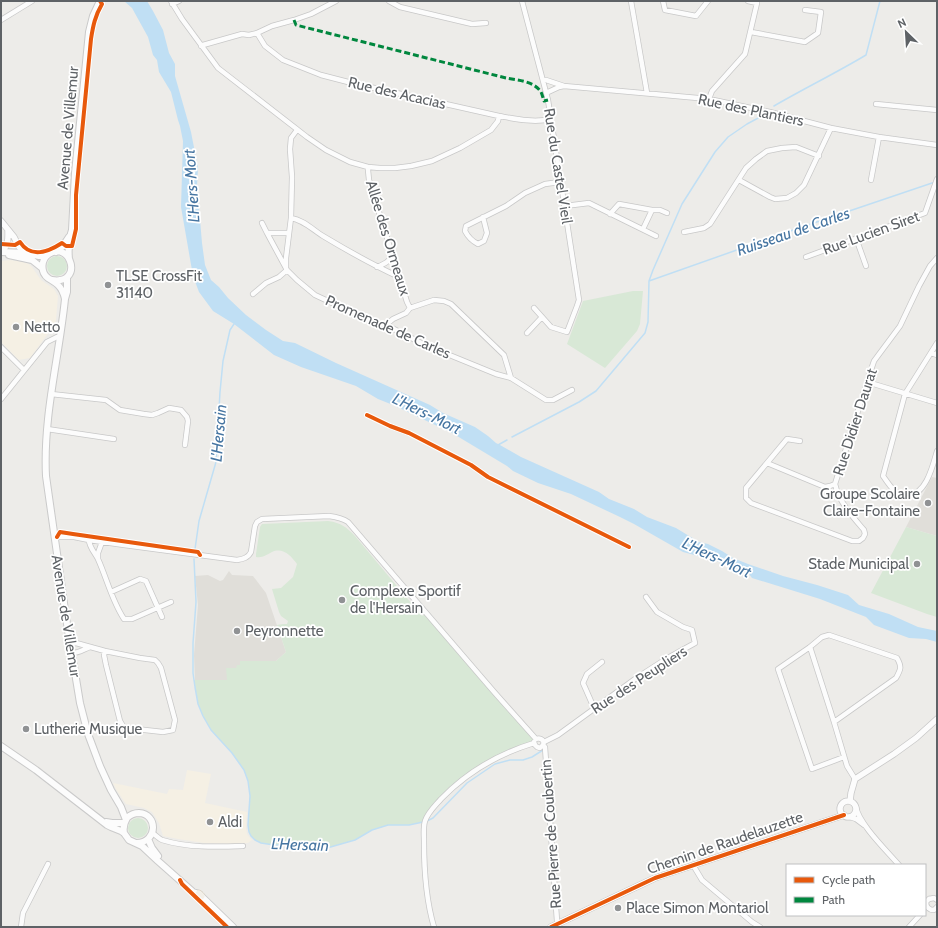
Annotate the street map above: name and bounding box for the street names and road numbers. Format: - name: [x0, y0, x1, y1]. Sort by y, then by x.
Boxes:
- street label: Avenue de Villemur: [54, 65, 82, 190]
- street label: Rue des Acacias: [346, 73, 448, 113]
- street label: Rue des Plantiers: [696, 90, 806, 130]
- street label: Rue du Castel Vieil: [540, 107, 576, 226]
- street label: Allée des Ormeaux: [362, 178, 414, 298]
- street label: Rue Lucien Siret: [820, 207, 922, 259]
- street label: Promenade de Carles: [323, 291, 453, 363]
- street label: Rue Didier Daurat: [829, 366, 881, 478]
- street label: Avenue de Villemur: [47, 553, 85, 679]
- street label: Rue des Peupliers: [588, 642, 690, 718]
- street label: Rue Pierre de Coubertin: [537, 759, 565, 909]
- street label: Chemin de Raudelauzette: [645, 808, 806, 878]

